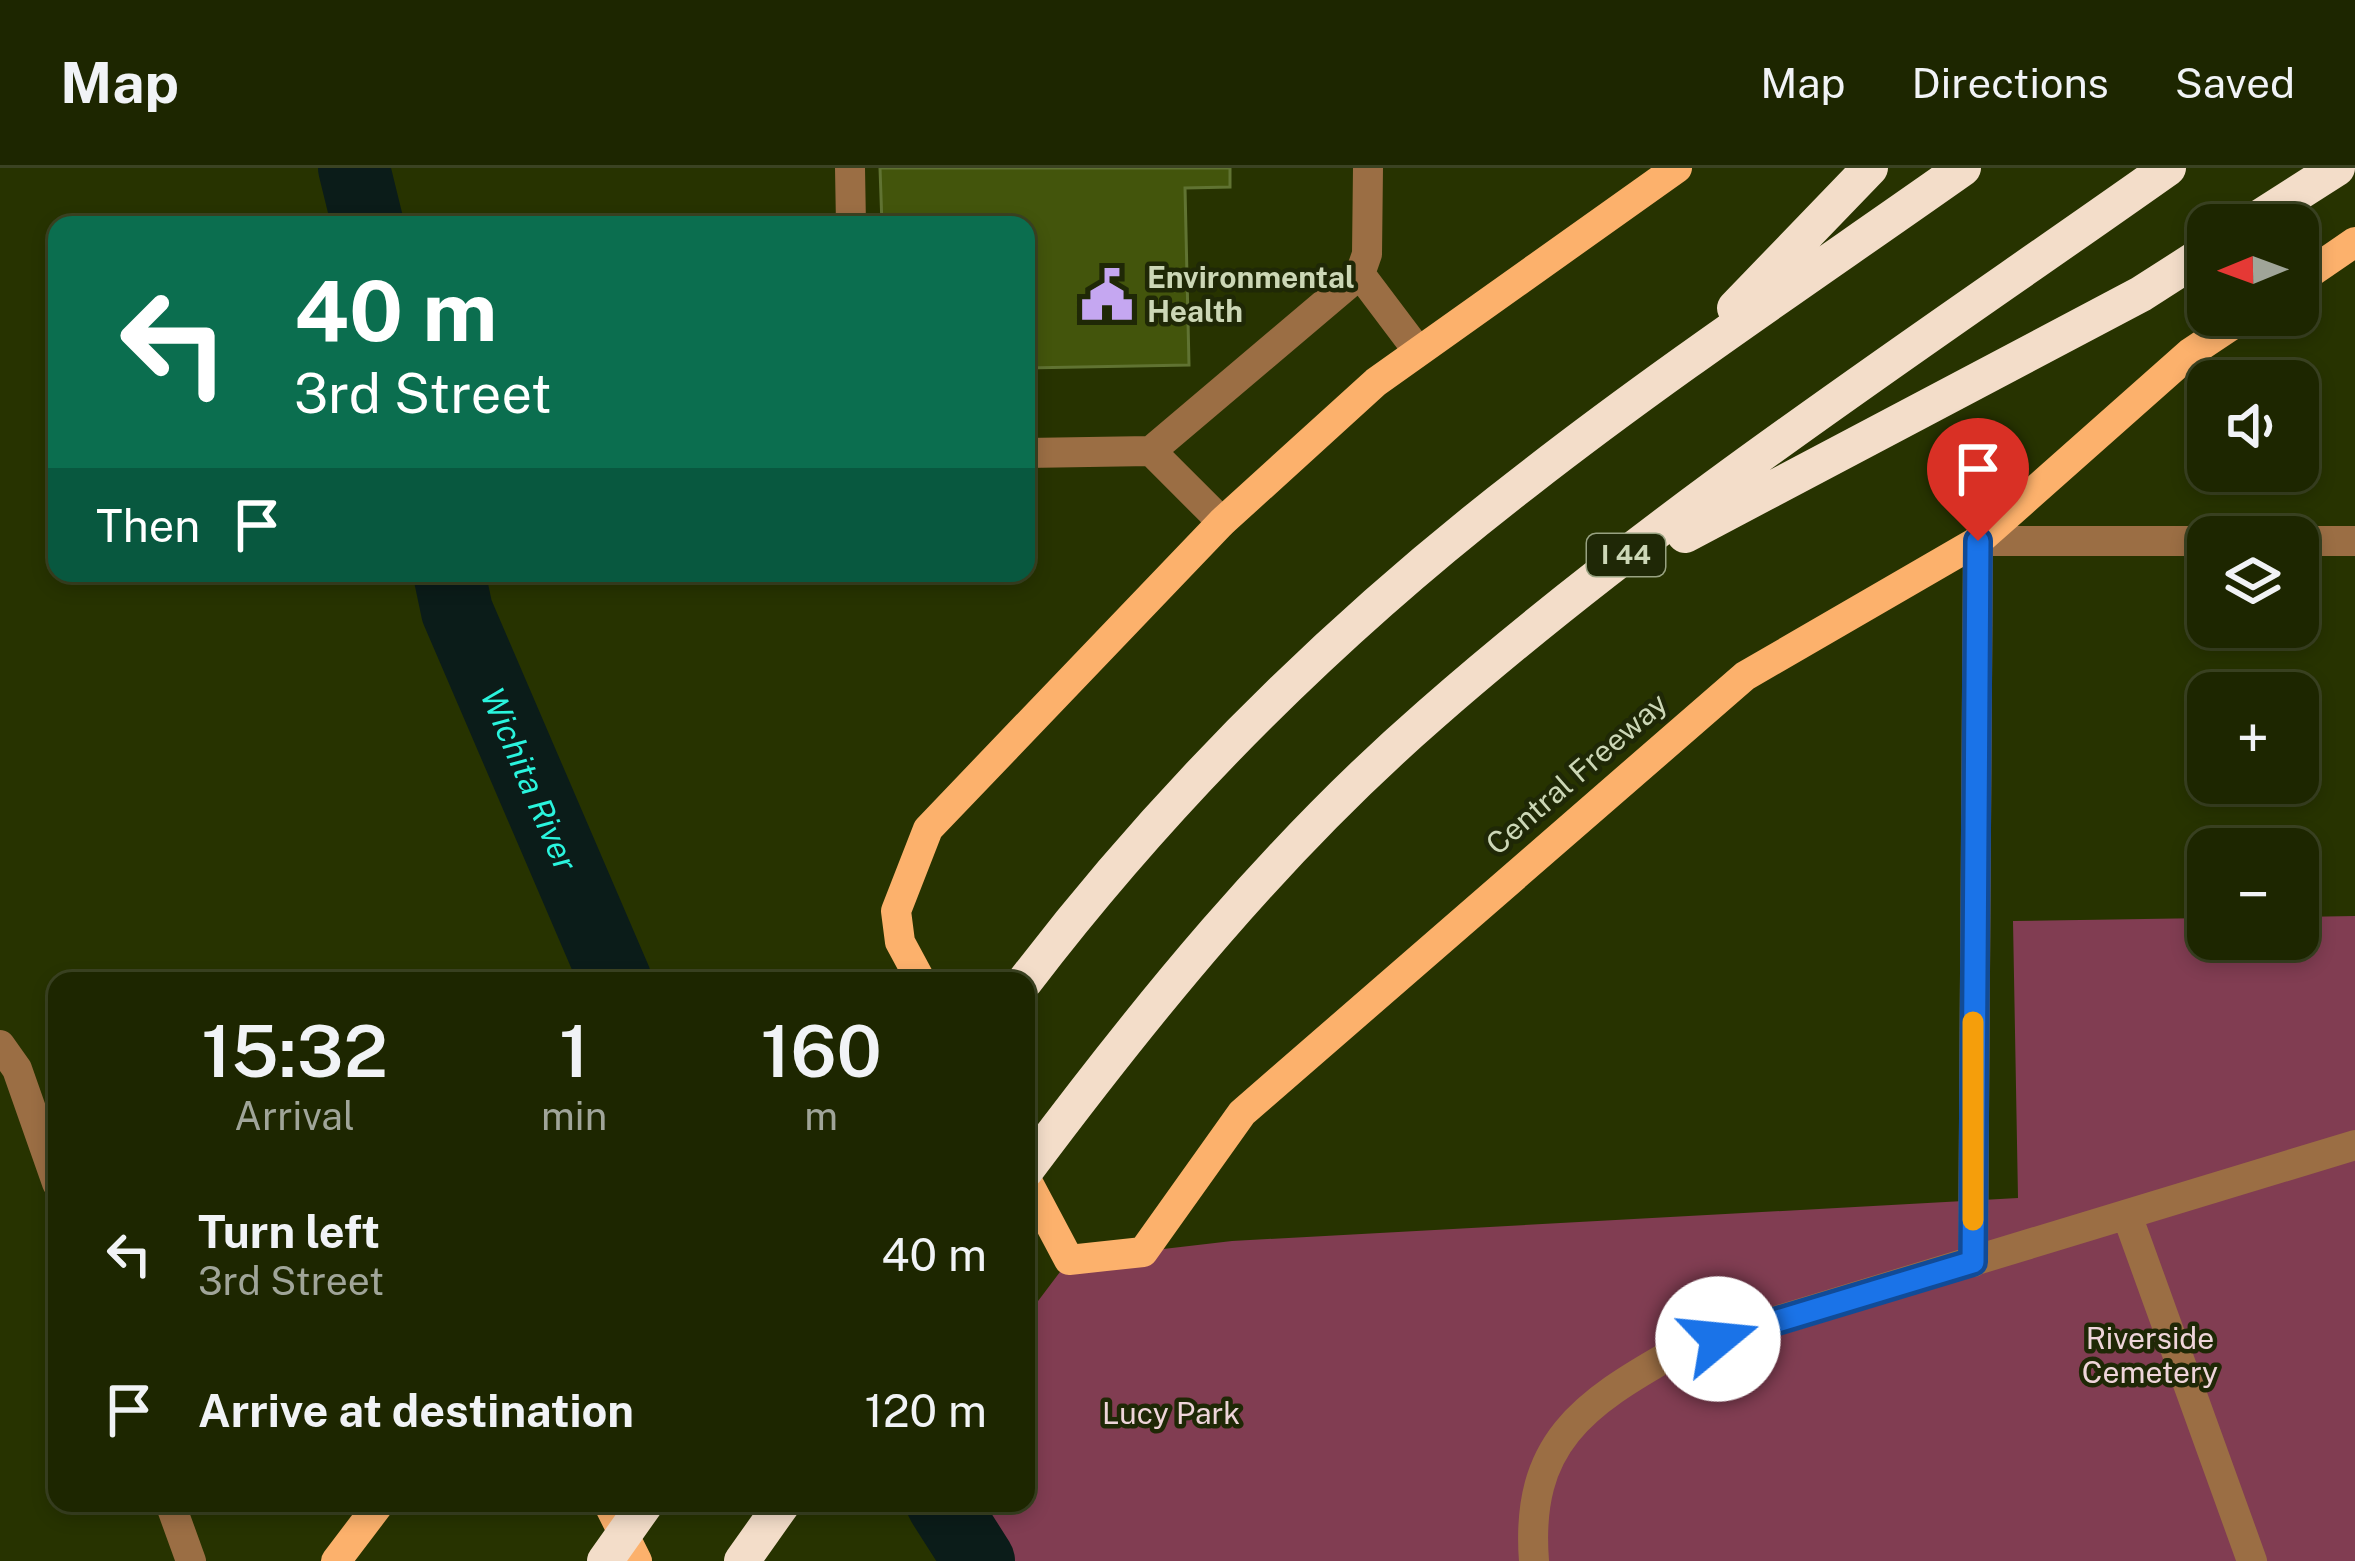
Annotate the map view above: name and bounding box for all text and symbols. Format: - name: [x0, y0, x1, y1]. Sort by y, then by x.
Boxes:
- text: Map: [60, 49, 179, 116]
- text: Map: [1760, 58, 1846, 107]
- text: Directions: [1912, 58, 2109, 107]
- text: Saved: [2175, 58, 2295, 107]
- north arrow: [2187, 204, 2319, 336]
- map controls: [2187, 204, 2319, 960]
- place label: Environmental Health: [1147, 259, 1355, 329]
- text: 40 m: [294, 261, 497, 360]
- icon: left: [96, 264, 252, 420]
- public building icon: Environmental Health: [1078, 266, 1136, 324]
- button: sound: [2187, 360, 2319, 492]
- text: 3rd Street: [294, 362, 552, 425]
- pin: [1927, 418, 2029, 541]
- icon: arrive: [1945, 436, 2011, 502]
- icon: arrive: [224, 492, 290, 558]
- text: Then: [96, 499, 200, 552]
- button: layers: [2187, 516, 2319, 648]
- road number: I 44: [1587, 534, 1665, 576]
- button: +: [2187, 672, 2319, 804]
- water label: Wichita River: [473, 682, 586, 877]
- street label: Central Freeway: [1478, 685, 1674, 862]
- button: −: [2187, 828, 2319, 960]
- text: 15:32: [201, 1009, 388, 1093]
- text: 1: [559, 1009, 589, 1093]
- text: 160: [760, 1009, 882, 1093]
- text: Arrival: [234, 1093, 355, 1139]
- text: min: [541, 1093, 607, 1139]
- text: m: [804, 1093, 838, 1139]
- text: Turn left: [198, 1205, 380, 1258]
- icon: left: [96, 1221, 162, 1287]
- text: 40 m: [881, 1228, 987, 1281]
- text: 3rd Street: [198, 1258, 384, 1304]
- position arrow: [1655, 1276, 1781, 1402]
- park label: Riverside Cemetery: [2082, 1320, 2218, 1390]
- icon: arrive: [96, 1377, 162, 1443]
- text: Arrive at destination: [198, 1384, 634, 1437]
- text: 120 m: [864, 1384, 987, 1437]
- park label: Lucy Park: [1102, 1395, 1240, 1431]

